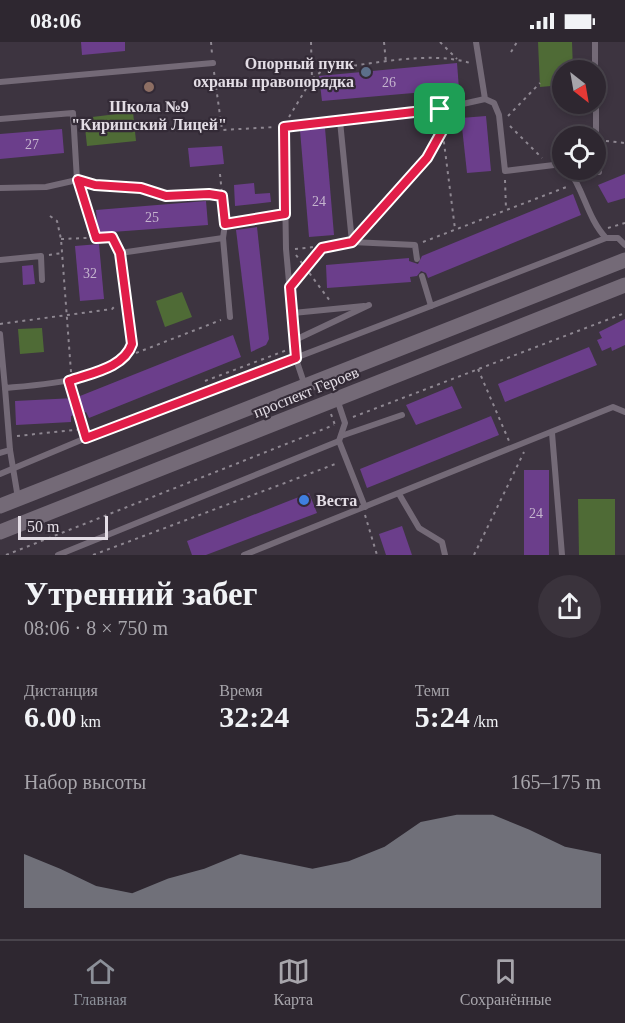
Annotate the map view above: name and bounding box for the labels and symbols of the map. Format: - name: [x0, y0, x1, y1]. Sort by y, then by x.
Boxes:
- place label: Опорный пунк охраны правопорядка: [193, 55, 355, 91]
- north arrow: [552, 60, 606, 114]
- marker: Опорный пунк охраны правопорядка: [359, 65, 373, 79]
- house number: 26: [382, 75, 396, 90]
- marker: Школа №9 "Киришский Лицей": [142, 80, 156, 94]
- pin: [414, 83, 465, 134]
- place label: Школа №9 "Киришский Лицей": [71, 98, 227, 134]
- house number: 27: [25, 137, 39, 152]
- house number: 24: [312, 194, 326, 209]
- house number: 25: [145, 210, 159, 225]
- house number: 32: [83, 266, 97, 281]
- street label: проспект Героев: [251, 363, 362, 422]
- place label: Веста: [316, 492, 357, 509]
- marker: Веста: [297, 493, 311, 507]
- house number: 24: [529, 506, 543, 521]
- scale bar: [18, 513, 108, 540]

